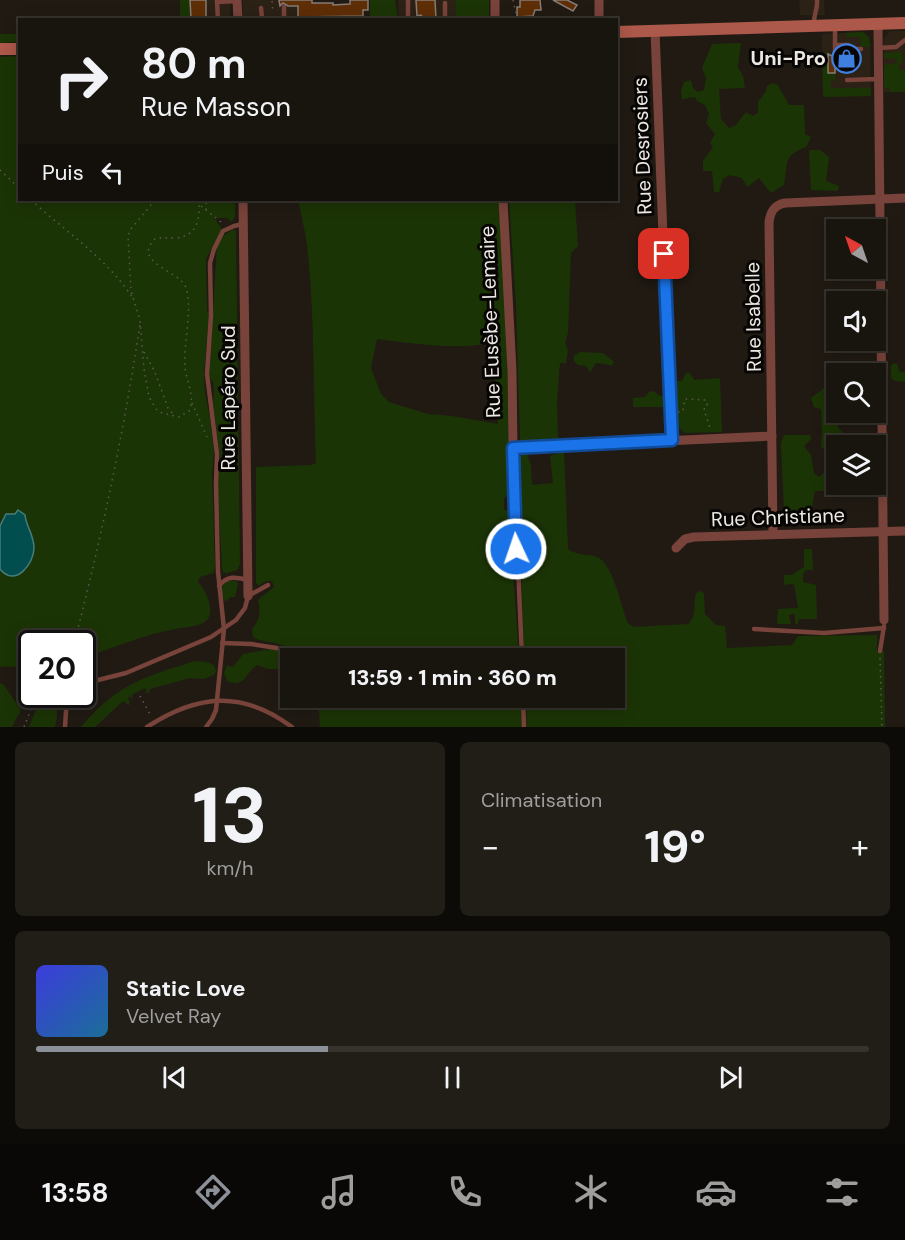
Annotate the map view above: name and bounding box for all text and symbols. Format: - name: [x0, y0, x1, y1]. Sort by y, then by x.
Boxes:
- text: 80 m: [141, 36, 247, 91]
- icon: right: [42, 42, 120, 120]
- shop icon: Uni-Pro: [831, 42, 863, 74]
- place label: Uni-Pro: [750, 45, 826, 71]
- street label: Rue Desrosiers: [627, 77, 657, 215]
- text: Rue Masson: [141, 89, 291, 124]
- icon: left: [96, 156, 129, 189]
- text: Puis: [42, 158, 84, 187]
- north arrow: [826, 219, 886, 279]
- map controls: [826, 219, 886, 495]
- street label: Rue Eusèbe-Lemaire: [474, 225, 506, 419]
- pin: [638, 228, 689, 279]
- icon: arrive: [647, 237, 680, 270]
- street label: Rue Isabelle: [739, 262, 767, 372]
- button: sound: [826, 291, 886, 351]
- street label: Rue Lapéro Sud: [215, 325, 241, 471]
- button: search: [826, 363, 886, 423]
- button: layers: [826, 435, 886, 495]
- street label: Rue Christiane: [711, 502, 845, 532]
- position arrow: [484, 517, 548, 581]
- speed limit sign: 20: [18, 630, 96, 708]
- text: 13:59 · 1 min · 360 m: [348, 663, 557, 692]
- text: 13: [192, 765, 268, 866]
- text: Climatisation: [481, 787, 602, 813]
- text: 19°: [644, 817, 706, 876]
- text: −: [481, 825, 499, 868]
- text: +: [851, 825, 869, 868]
- text: km/h: [206, 855, 254, 881]
- text: Static Love: [126, 974, 246, 1003]
- text: Velvet Ray: [126, 1003, 221, 1029]
- icon: previous: [158, 1061, 191, 1094]
- icon: pause: [436, 1061, 469, 1094]
- icon: next: [714, 1061, 747, 1094]
- icon: directions: [192, 1171, 234, 1213]
- icon: music: [318, 1171, 360, 1213]
- icon: phone: [444, 1171, 486, 1213]
- icon: climate: [570, 1171, 612, 1213]
- icon: car: [695, 1171, 737, 1213]
- icon: filters: [821, 1171, 863, 1213]
- text: 13:58: [42, 1175, 109, 1210]

